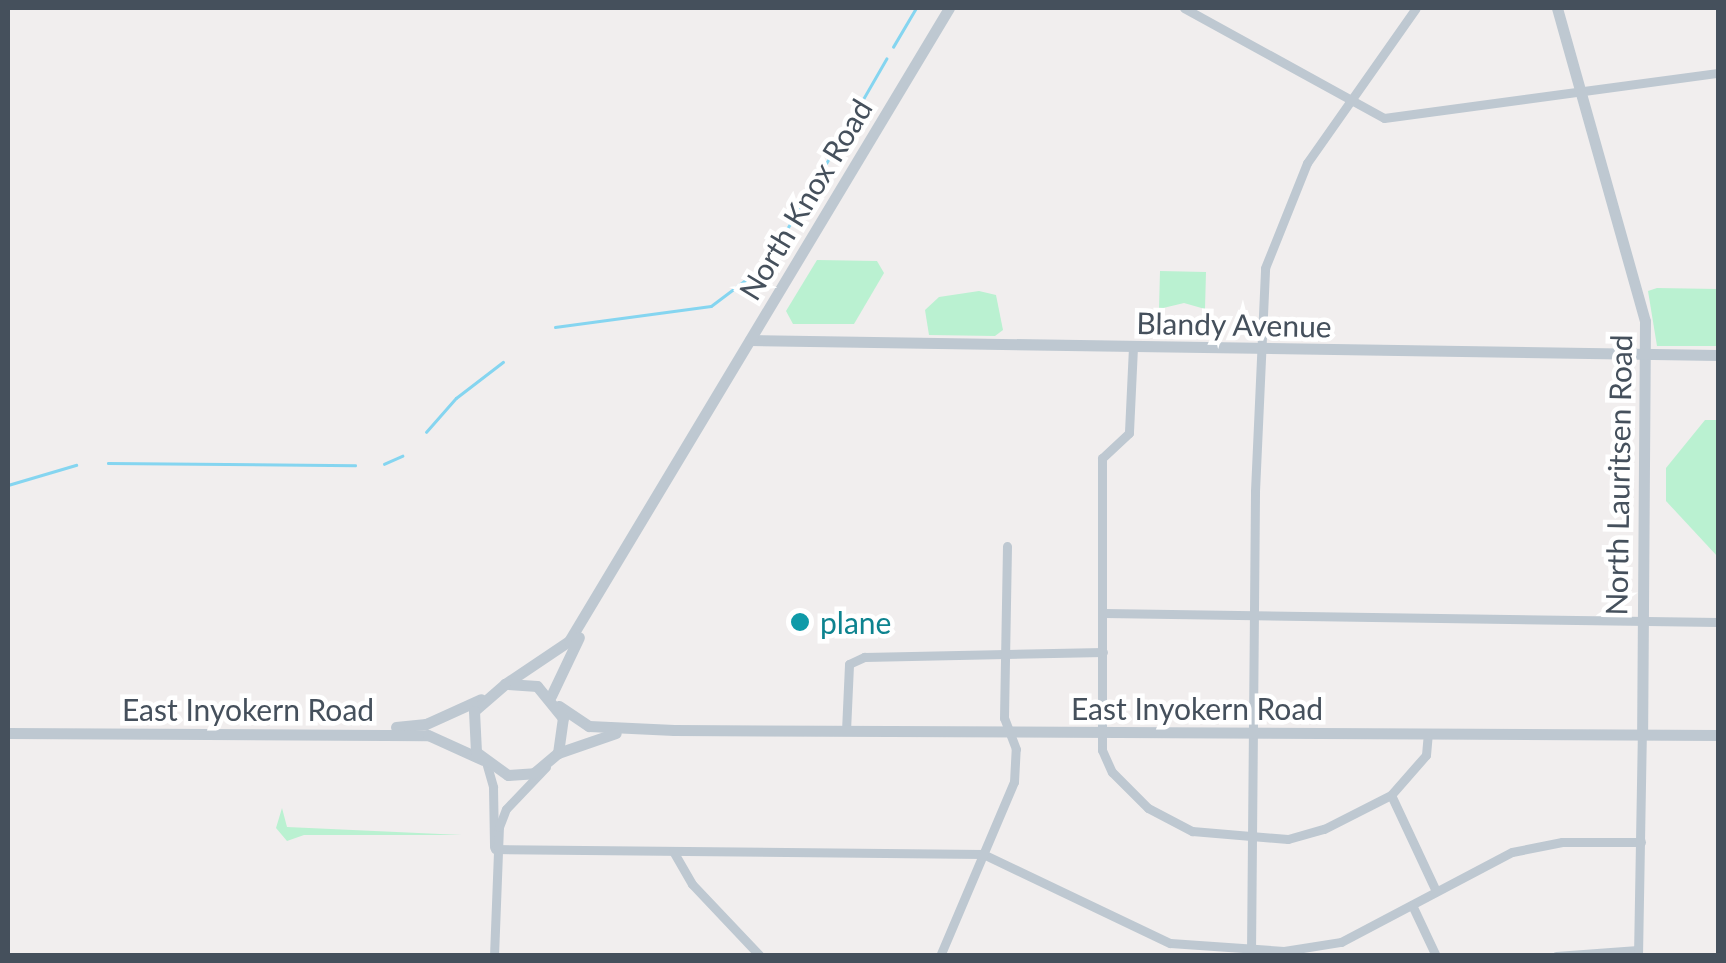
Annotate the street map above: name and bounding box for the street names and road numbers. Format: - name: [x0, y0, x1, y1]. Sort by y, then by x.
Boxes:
- street label: North Knox Road: [731, 92, 879, 306]
- street label: Blandy Avenue: [1135, 304, 1333, 344]
- street label: North Lauritsen Road: [1598, 334, 1638, 616]
- street label: East Inyokern Road: [1071, 690, 1323, 726]
- street label: East Inyokern Road: [122, 691, 374, 727]

